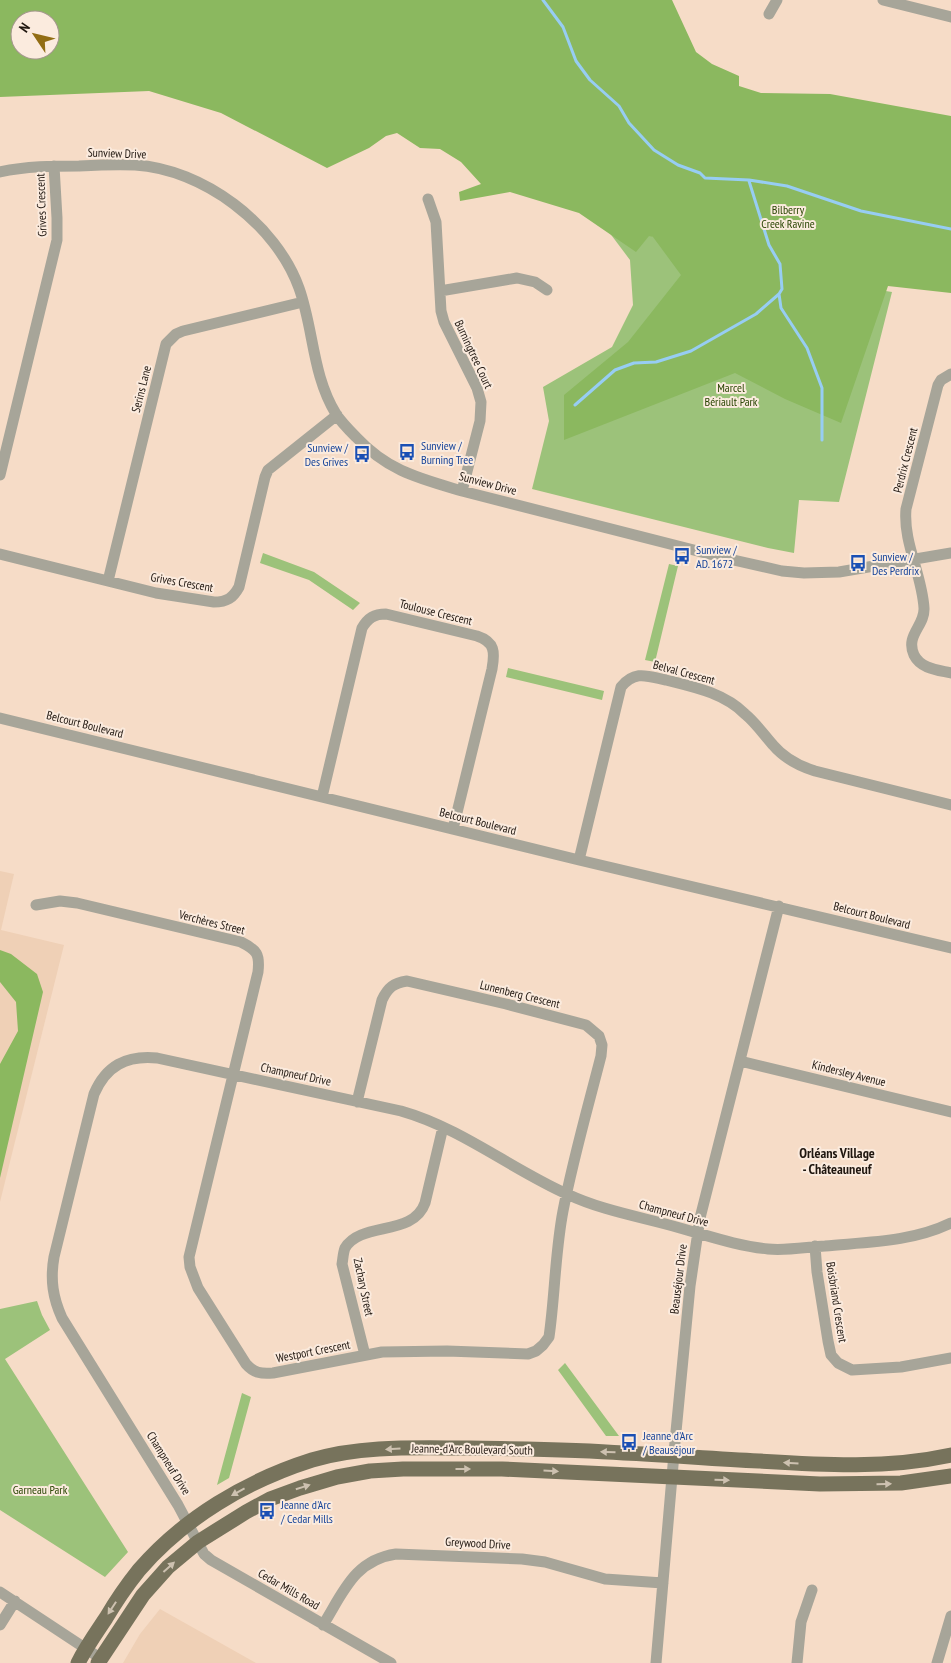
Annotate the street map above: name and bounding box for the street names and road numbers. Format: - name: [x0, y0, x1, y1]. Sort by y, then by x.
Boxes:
- street label: Sunview Drive: [87, 144, 147, 162]
- street label: Grives Crescent: [32, 172, 50, 237]
- street label: Burningtree Court: [452, 317, 497, 391]
- street label: Serins Lane: [128, 364, 154, 414]
- street label: Perdrix Crescent: [890, 425, 921, 494]
- street label: Sunview Drive: [458, 468, 518, 498]
- street label: Grives Crescent: [150, 569, 215, 595]
- street label: Toulouse Crescent: [398, 596, 475, 628]
- street label: Belval Crescent: [651, 657, 717, 688]
- street label: Belcourt Boulevard: [45, 707, 125, 741]
- street label: Belcourt Boulevard: [438, 804, 518, 838]
- street label: Belcourt Boulevard: [832, 898, 912, 932]
- street label: Verchères Street: [177, 906, 247, 938]
- street label: Lunenberg Crescent: [478, 977, 562, 1011]
- street label: Kindersley Avenue: [811, 1057, 888, 1089]
- street label: Champneuf Drive: [259, 1059, 333, 1089]
- street label: Champneuf Drive: [638, 1197, 710, 1230]
- street label: Beauséjour Drive: [666, 1243, 690, 1315]
- street label: Zachary Street: [351, 1257, 378, 1318]
- street label: Boisbriand Crescent: [823, 1261, 851, 1344]
- street label: Westport Crescent: [275, 1336, 352, 1366]
- street label: Champneuf Drive: [144, 1429, 194, 1497]
- street label: Jeanne-d'Arc Boulevard South: [410, 1440, 533, 1458]
- street label: Greywood Drive: [445, 1534, 511, 1552]
- street label: Cedar Mills Road: [255, 1565, 323, 1613]

